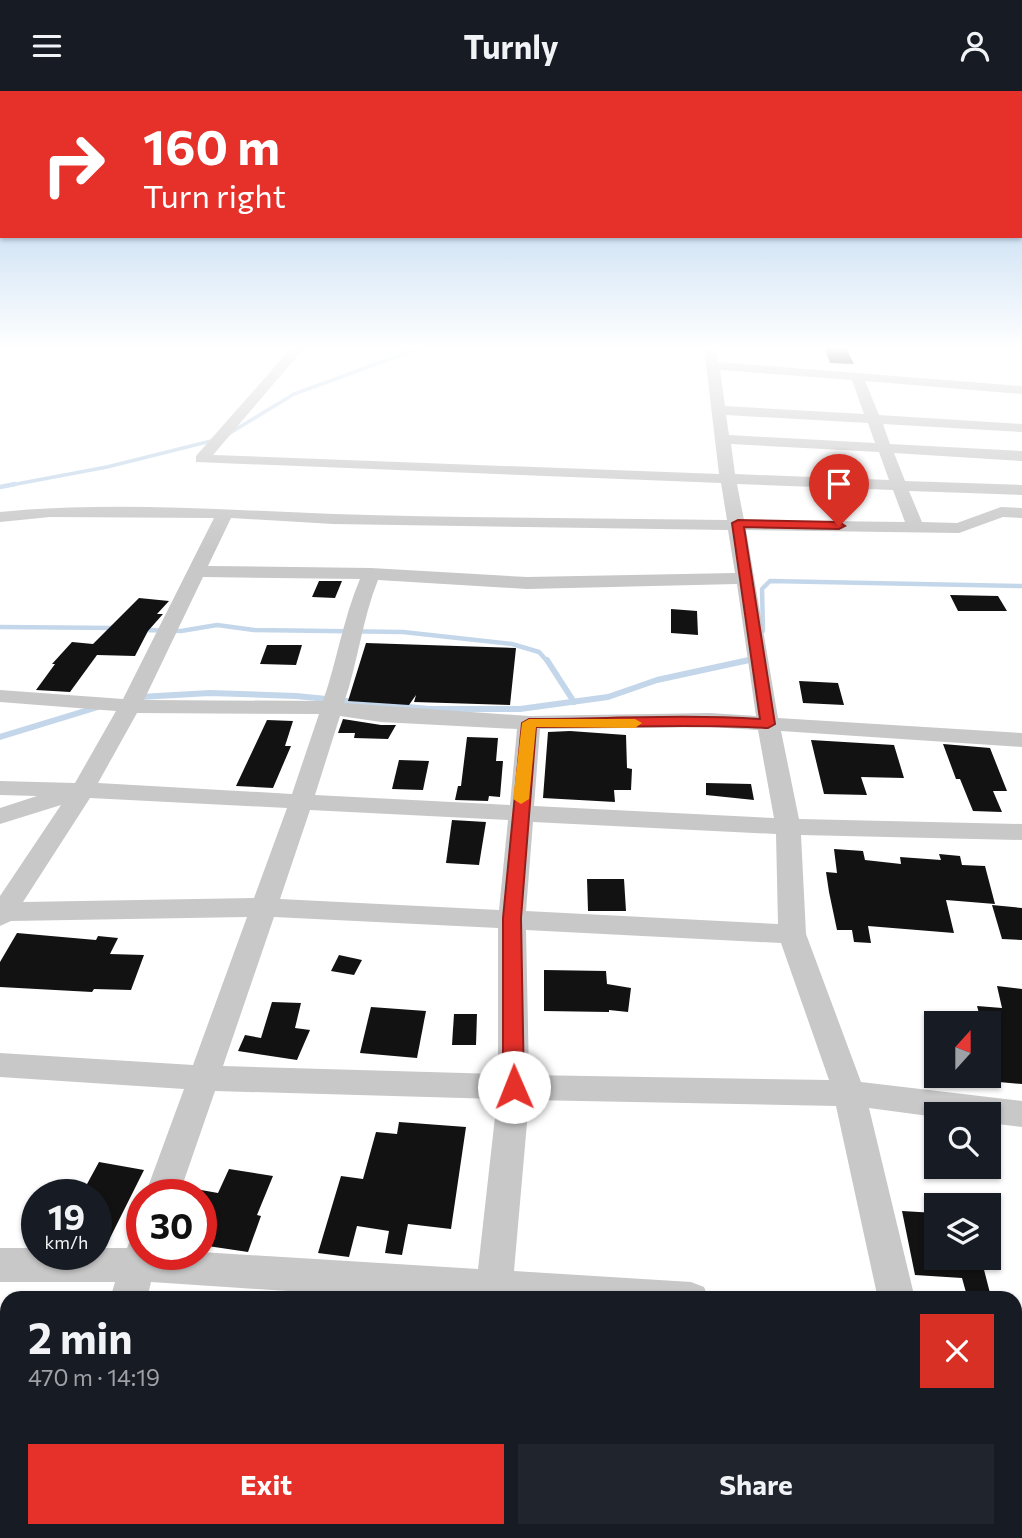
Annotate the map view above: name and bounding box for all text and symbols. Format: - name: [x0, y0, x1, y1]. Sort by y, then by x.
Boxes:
- text: Turnly: [464, 26, 558, 66]
- icon: menu: [28, 27, 66, 65]
- icon: person: [956, 27, 994, 65]
- text: 160 m: [143, 115, 280, 175]
- icon: right: [28, 119, 119, 210]
- text: Turn right: [143, 175, 286, 215]
- pin: [809, 454, 869, 526]
- icon: arrive: [820, 465, 858, 503]
- north arrow: [924, 1011, 1001, 1089]
- map controls: [924, 1011, 1001, 1270]
- position arrow: [477, 1050, 551, 1124]
- button: search: [924, 1102, 1001, 1179]
- speed limit sign: 30: [126, 1179, 217, 1270]
- button: layers: [924, 1193, 1001, 1270]
- text: 19: [48, 1194, 85, 1237]
- text: km/h: [45, 1231, 88, 1253]
- text: 2 min: [28, 1311, 133, 1363]
- button: close: [920, 1314, 994, 1388]
- text: 470 m · 14:19: [28, 1363, 160, 1391]
- button: Exit: [28, 1444, 504, 1524]
- button: Share: [518, 1444, 994, 1524]

